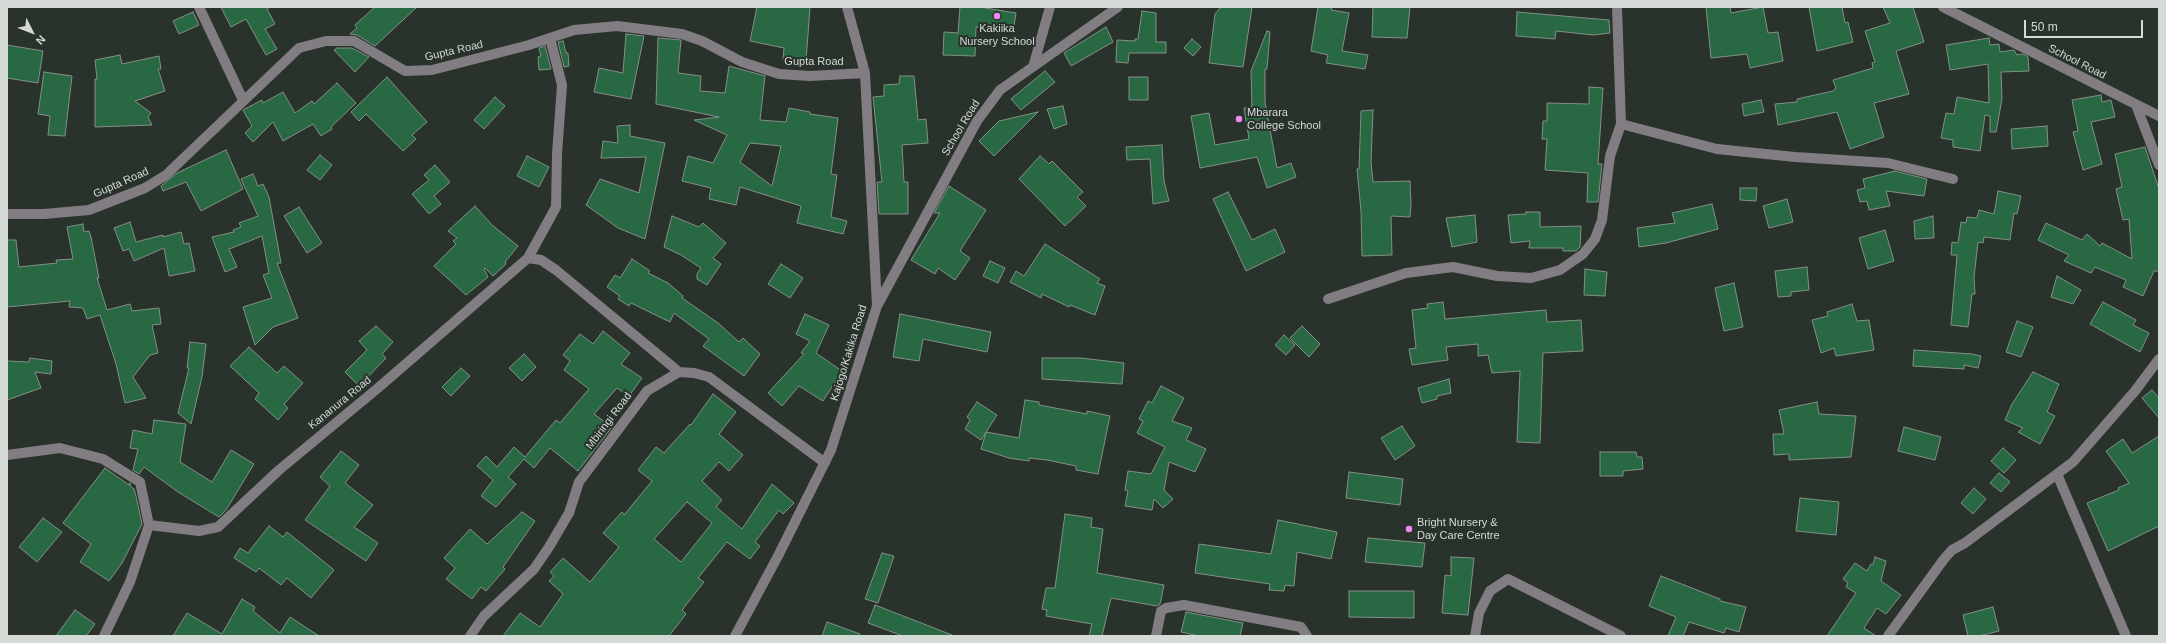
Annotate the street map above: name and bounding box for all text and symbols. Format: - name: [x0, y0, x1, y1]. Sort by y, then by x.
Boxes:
- marker: Kakiika Nursery School: [992, 11, 1002, 21]
- north arrow: [12, 12, 52, 52]
- scale bar: [2026, 12, 2145, 38]
- text: 50 m: [2031, 20, 2058, 34]
- place label: Kakiika Nursery School: [959, 22, 1035, 48]
- text: N: [34, 33, 48, 47]
- street label: Gupta Road: [424, 38, 484, 64]
- street label: School Road: [2046, 42, 2108, 82]
- street label: Gupta Road: [784, 55, 844, 69]
- street label: School Road: [939, 98, 983, 158]
- place label: Mbarara College School: [1247, 106, 1321, 132]
- marker: Mbarara College School: [1234, 114, 1244, 124]
- street label: Gupta Road: [91, 165, 151, 201]
- street label: Kajogo/Kakika Road: [828, 303, 870, 403]
- street label: Kananura Road: [306, 374, 374, 432]
- street label: Mbiringi Road: [583, 390, 635, 452]
- place label: Bright Nursery & Day Care Centre: [1417, 516, 1500, 542]
- marker: Bright Nursery & Day Care Centre: [1404, 524, 1414, 534]

